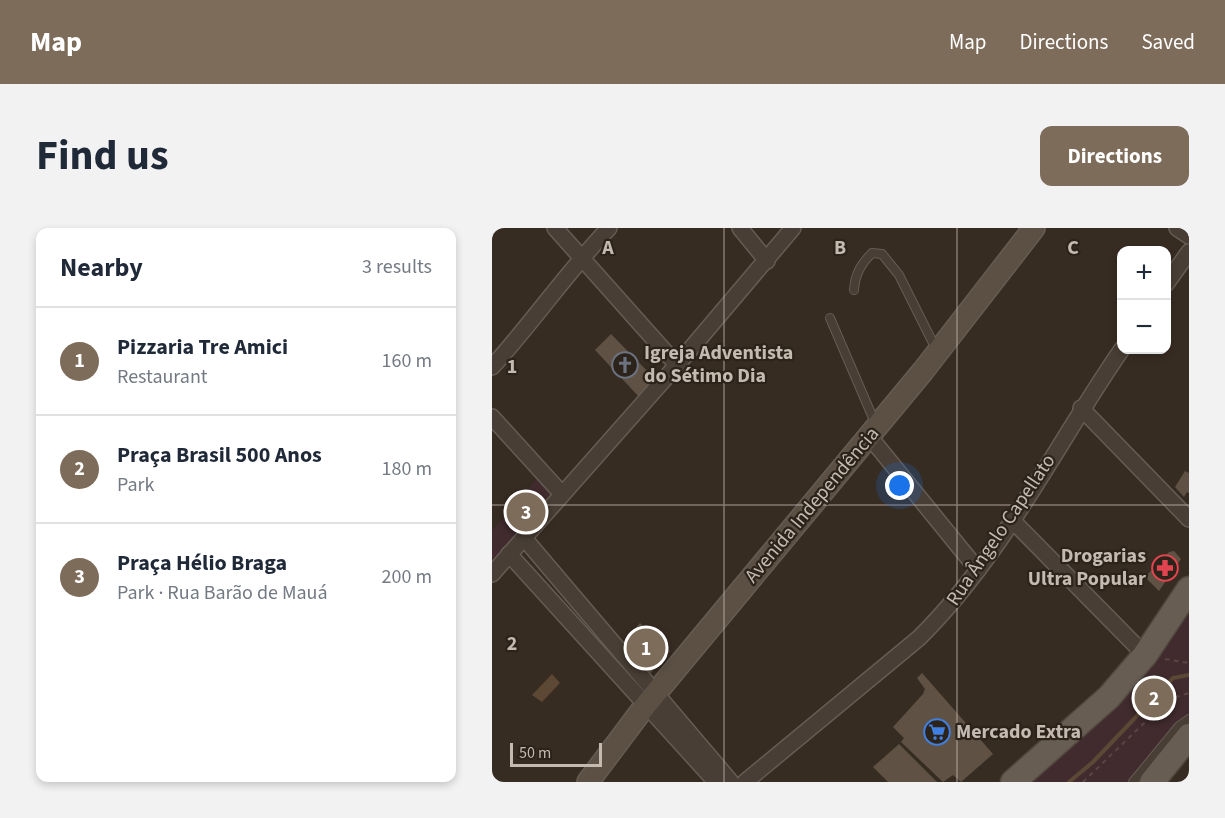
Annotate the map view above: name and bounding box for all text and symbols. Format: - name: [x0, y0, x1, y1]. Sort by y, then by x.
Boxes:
- text: Map: [30, 22, 82, 62]
- text: Map: [949, 27, 987, 57]
- text: Directions: [1020, 27, 1108, 57]
- text: Saved: [1141, 27, 1195, 57]
- text: Find us: [36, 126, 169, 186]
- button: Directions: [1040, 126, 1189, 186]
- text: A: [601, 234, 614, 262]
- text: B: [834, 234, 846, 262]
- text: C: [1067, 234, 1079, 262]
- map controls: [1117, 246, 1171, 354]
- button: +: [1117, 246, 1171, 300]
- text: Nearby: [60, 249, 143, 286]
- text: 3 results: [362, 253, 432, 281]
- button: −: [1117, 300, 1171, 354]
- text: Pizzaria Tre Amici: [117, 331, 288, 363]
- place label: Igreja Adventista do Sétimo Dia: [644, 339, 793, 390]
- text: 1: [74, 347, 85, 375]
- text: 160 m: [382, 347, 432, 375]
- church icon: Igreja Adventista do Sétimo Dia: [610, 350, 640, 380]
- text: 1: [507, 353, 517, 381]
- text: Restaurant: [117, 363, 208, 391]
- street label: Avenida Independência: [738, 421, 886, 589]
- text: Praça Brasil 500 Anos: [117, 439, 322, 471]
- street label: Rua Ângelo Capellato: [940, 449, 1062, 611]
- text: 2: [74, 455, 85, 483]
- text: 180 m: [382, 455, 432, 483]
- text: Park: [117, 471, 154, 499]
- your location: [885, 471, 914, 500]
- pin: 3: [507, 490, 546, 534]
- place label: Drogarias Ultra Popular: [1028, 542, 1146, 593]
- text: Praça Hélio Braga: [117, 547, 287, 579]
- pharmacy icon: Drogarias Ultra Popular: [1150, 553, 1180, 583]
- text: 3: [74, 563, 85, 591]
- text: 200 m: [382, 563, 432, 591]
- text: Park · Rua Barão de Mauá: [117, 579, 328, 607]
- pin: 1: [626, 626, 666, 670]
- text: 2: [507, 630, 517, 658]
- pin: 2: [1134, 676, 1174, 720]
- supermarket icon: Mercado Extra: [922, 717, 952, 747]
- place label: Mercado Extra: [956, 718, 1081, 746]
- scale bar: [510, 740, 602, 768]
- text: 50 m: [519, 742, 551, 764]

